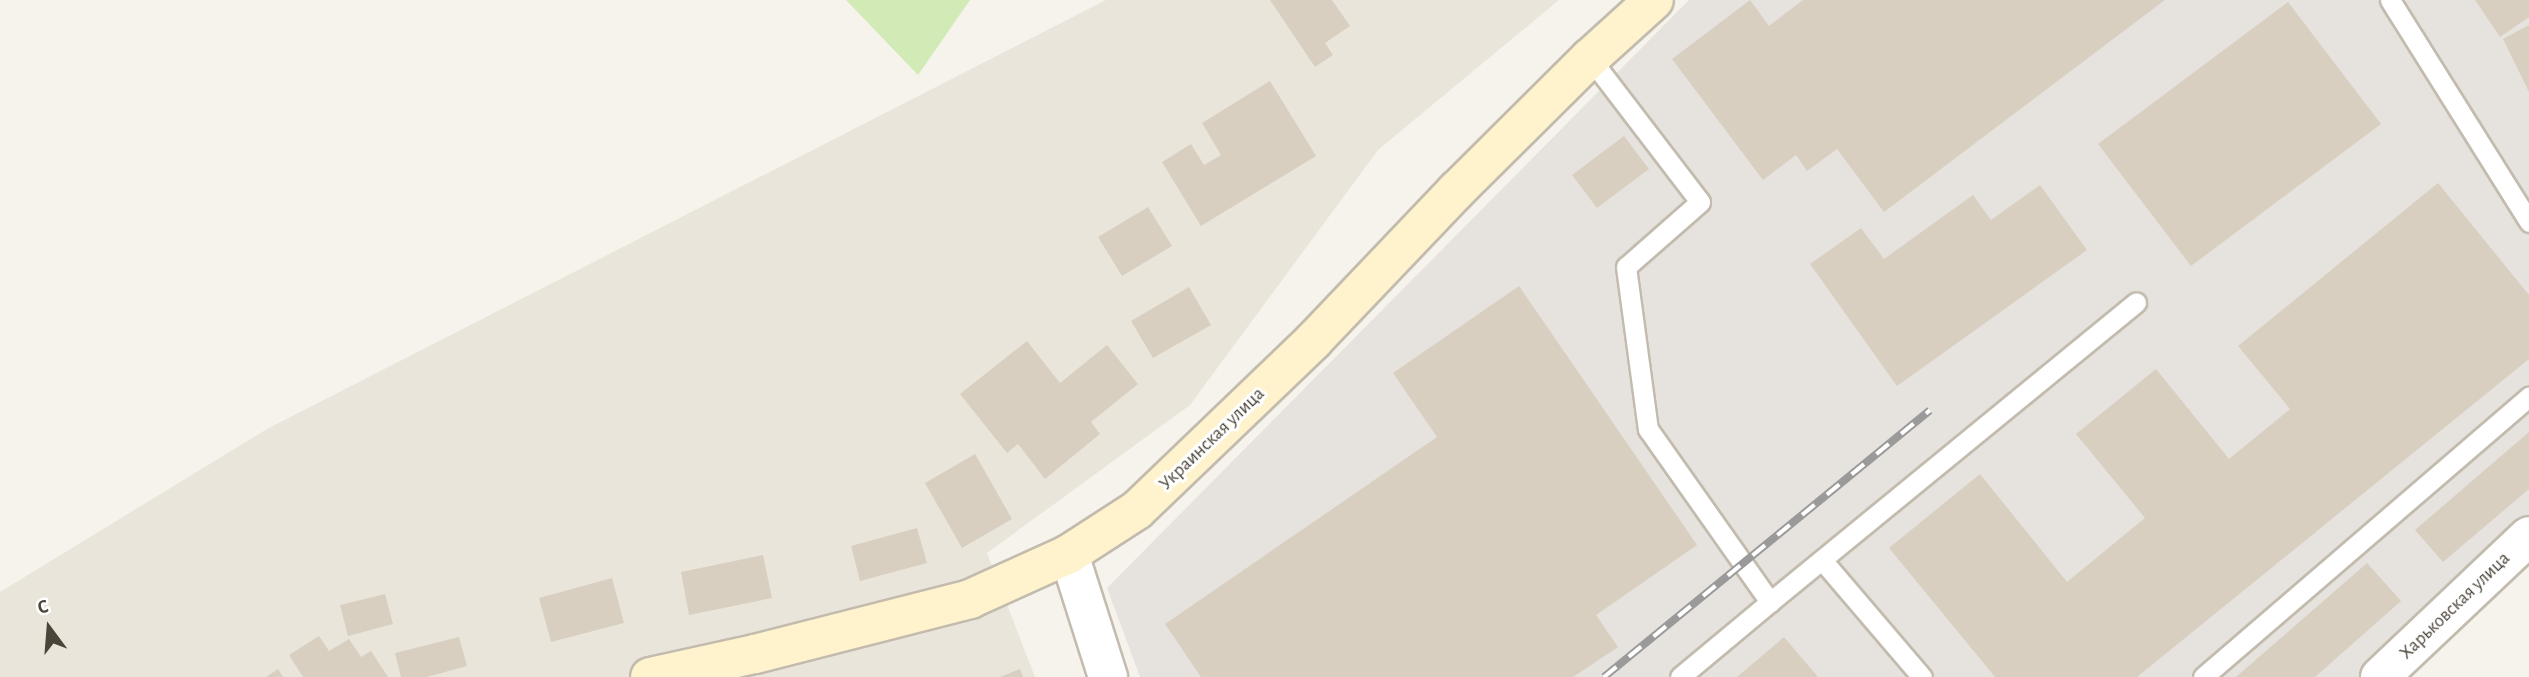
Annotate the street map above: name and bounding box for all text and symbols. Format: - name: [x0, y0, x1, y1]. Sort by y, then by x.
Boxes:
- street label: Украинская улица: [1154, 383, 1270, 495]
- street label: Харьковская улица: [2395, 547, 2515, 665]
- north arrow: [14, 593, 84, 663]
- text: С: [35, 597, 51, 618]

